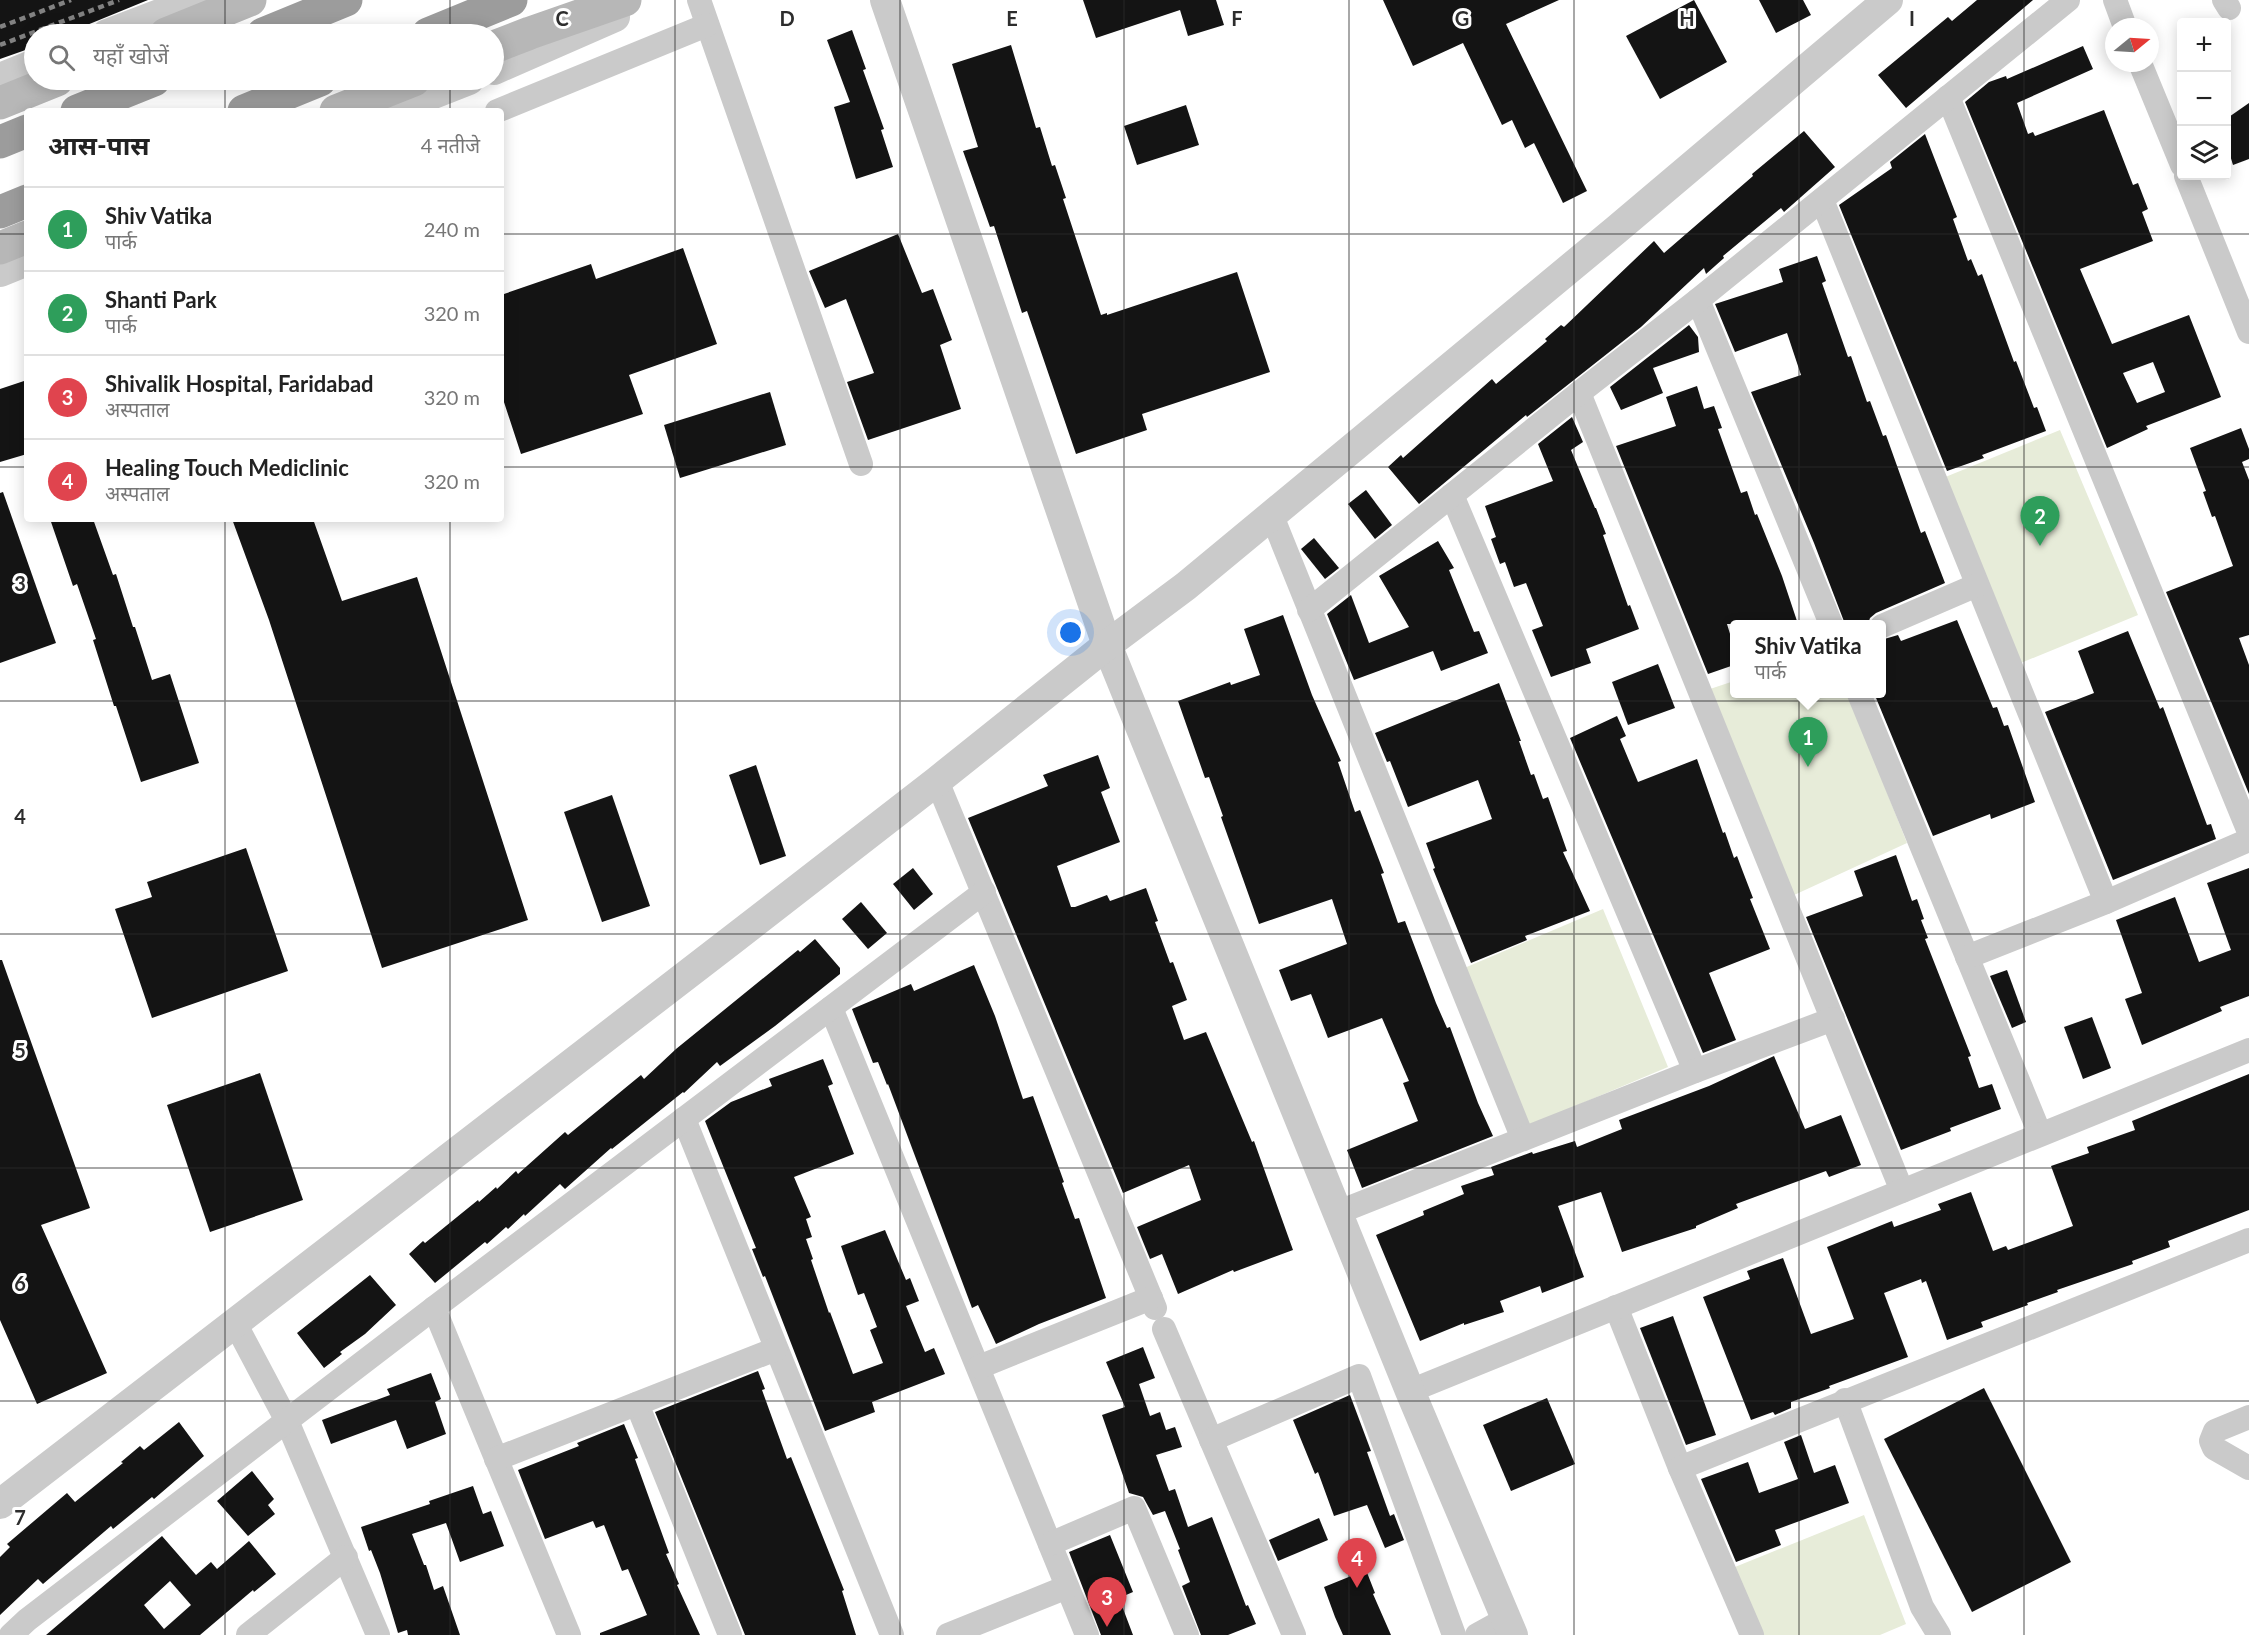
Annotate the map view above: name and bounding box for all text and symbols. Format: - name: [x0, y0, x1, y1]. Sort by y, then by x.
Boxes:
- text: C: [555, 6, 569, 30]
- text: D: [779, 6, 795, 30]
- text: E: [1006, 6, 1018, 30]
- text: F: [1231, 6, 1243, 30]
- text: G: [1455, 6, 1469, 30]
- text: H: [1679, 6, 1695, 30]
- text: I: [1909, 6, 1915, 30]
- north arrow: [2105, 18, 2159, 72]
- map controls: [2177, 18, 2231, 180]
- button: +: [2177, 18, 2231, 72]
- search box: [24, 24, 504, 90]
- icon: search: [45, 41, 78, 74]
- text: यहाँ खोजें: [93, 42, 169, 69]
- button: −: [2177, 72, 2231, 126]
- button: layers: [2177, 126, 2231, 180]
- text: आस-पास: [48, 129, 150, 161]
- text: 4 नतीजे: [421, 133, 480, 157]
- text: Shiv Vatika: [105, 202, 212, 229]
- text: 1: [62, 217, 73, 241]
- text: 240 m: [424, 217, 480, 241]
- text: पार्क: [105, 229, 137, 253]
- text: Shanti Park: [105, 286, 217, 313]
- text: 2: [62, 301, 73, 325]
- text: 320 m: [424, 301, 480, 325]
- text: पार्क: [105, 313, 137, 337]
- text: Shivalik Hospital, Faridabad: [105, 370, 374, 397]
- text: 3: [62, 385, 73, 409]
- text: 320 m: [424, 385, 480, 409]
- text: अस्पताल: [105, 397, 170, 421]
- text: Healing Touch Mediclinic: [105, 454, 349, 481]
- text: 4: [62, 469, 73, 493]
- text: 320 m: [424, 469, 480, 493]
- text: अस्पताल: [105, 481, 170, 505]
- pin: 2: [2020, 496, 2060, 546]
- text: 3: [14, 571, 26, 595]
- your location: [1056, 618, 1085, 647]
- popup: [1730, 620, 1886, 698]
- text: Shiv Vatika: [1754, 632, 1862, 659]
- text: पार्क: [1754, 659, 1786, 683]
- pin: 1: [1788, 718, 1828, 767]
- text: 4: [14, 804, 26, 828]
- text: 5: [14, 1038, 26, 1062]
- text: 6: [14, 1271, 26, 1295]
- text: 7: [14, 1505, 26, 1529]
- pin: 4: [1338, 1538, 1376, 1588]
- pin: 3: [1088, 1578, 1126, 1627]

